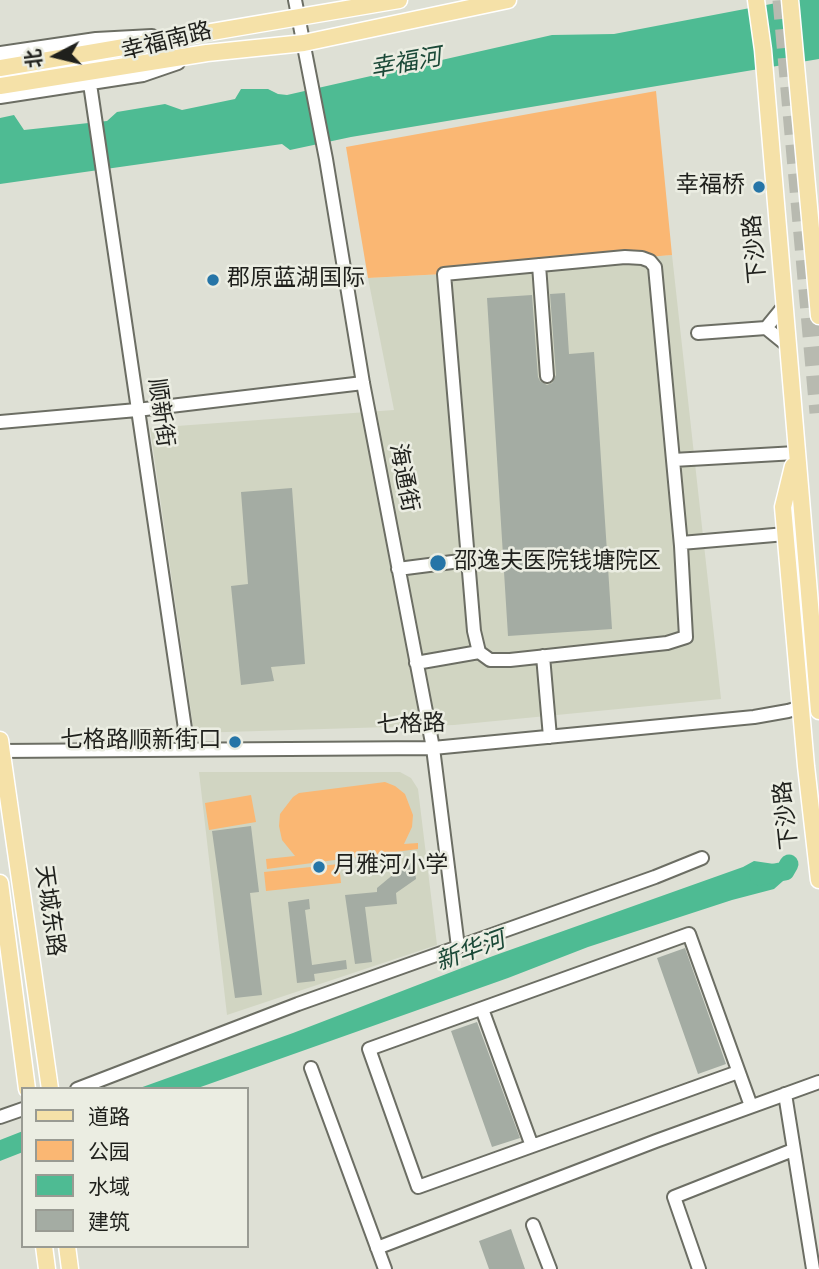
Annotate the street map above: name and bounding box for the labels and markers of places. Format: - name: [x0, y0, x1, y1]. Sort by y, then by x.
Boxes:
- place label: 幸福桥: [676, 173, 745, 201]
- marker: 幸福桥: [751, 179, 767, 195]
- place label: 郡原蓝湖国际: [227, 266, 365, 294]
- marker: 郡原蓝湖国际: [205, 272, 221, 288]
- place label: 邵逸夫医院钱塘院区: [454, 549, 661, 577]
- marker: 邵逸夫医院钱塘院区: [428, 553, 448, 573]
- place label: 七格路顺新街口: [60, 728, 221, 756]
- marker: 七格路顺新街口: [227, 734, 243, 750]
- place label: 月雅河小学: [333, 853, 448, 881]
- marker: 月雅河小学: [311, 859, 327, 875]

